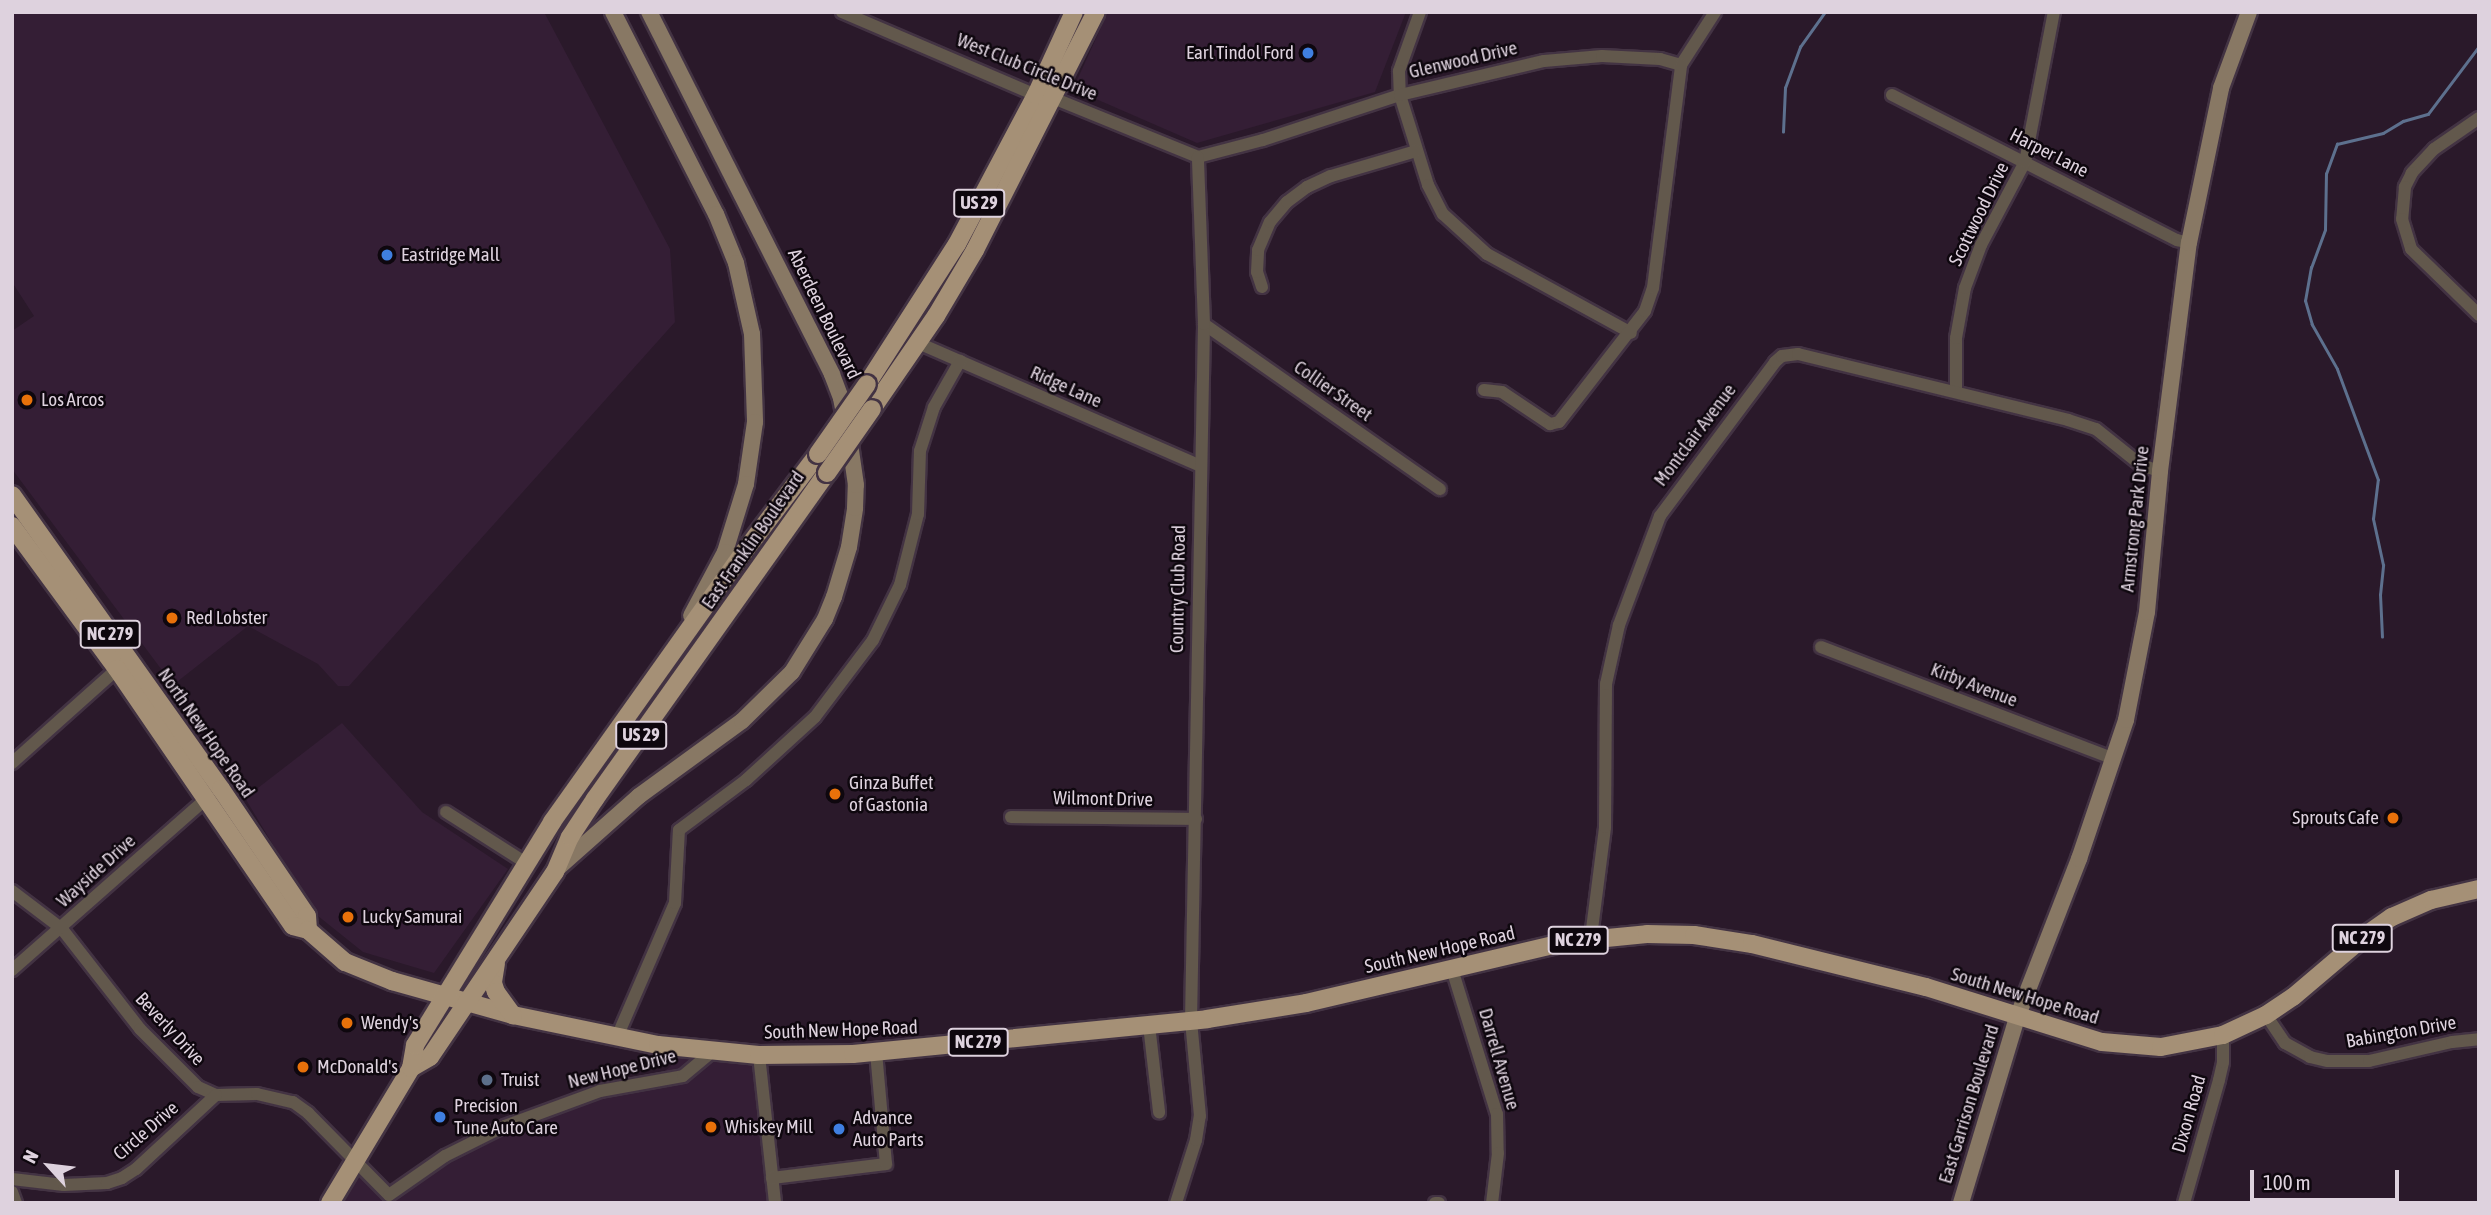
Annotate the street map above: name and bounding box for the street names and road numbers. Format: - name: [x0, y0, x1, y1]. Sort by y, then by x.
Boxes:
- street label: West Club Circle Drive: [953, 28, 1101, 106]
- street label: Glenwood Drive: [1407, 36, 1519, 84]
- street label: Harper Lane: [2006, 123, 2092, 183]
- street label: Scottwood Drive: [1944, 158, 2014, 270]
- road number: US 29: [953, 188, 1005, 218]
- street label: Aberdeen Boulevard: [783, 245, 865, 383]
- street label: Collier Street: [1289, 356, 1377, 426]
- street label: Ridge Lane: [1027, 361, 1105, 413]
- street label: Montclair Avenue: [1649, 379, 1741, 491]
- street label: Armstrong Park Drive: [2116, 445, 2154, 593]
- street label: East Franklin Boulevard: [697, 467, 809, 613]
- street label: Country Club Road: [1165, 525, 1191, 653]
- road number: NC 279: [78, 620, 142, 648]
- street label: Kirby Avenue: [1927, 658, 2021, 712]
- street label: North New Hope Road: [153, 664, 259, 802]
- road number: US 29: [615, 720, 667, 750]
- street label: Wilmont Drive: [1053, 787, 1153, 811]
- street label: Wayside Drive: [52, 830, 140, 912]
- street label: South New Hope Road: [1363, 922, 1517, 978]
- road number: NC 279: [2330, 923, 2394, 953]
- road number: NC 279: [1546, 925, 1610, 954]
- street label: South New Hope Road: [1948, 963, 2102, 1029]
- street label: Beverly Drive: [130, 988, 210, 1070]
- street label: Darrell Avenue: [1474, 1006, 1524, 1112]
- street label: Babington Drive: [2344, 1011, 2458, 1053]
- street label: South New Hope Road: [764, 1016, 918, 1044]
- street label: East Garrison Boulevard: [1934, 1022, 2004, 1186]
- road number: NC 279: [946, 1028, 1010, 1056]
- street label: New Hope Drive: [566, 1045, 678, 1093]
- street label: Dixon Road: [2167, 1073, 2211, 1155]
- street label: Circle Drive: [109, 1097, 183, 1165]

